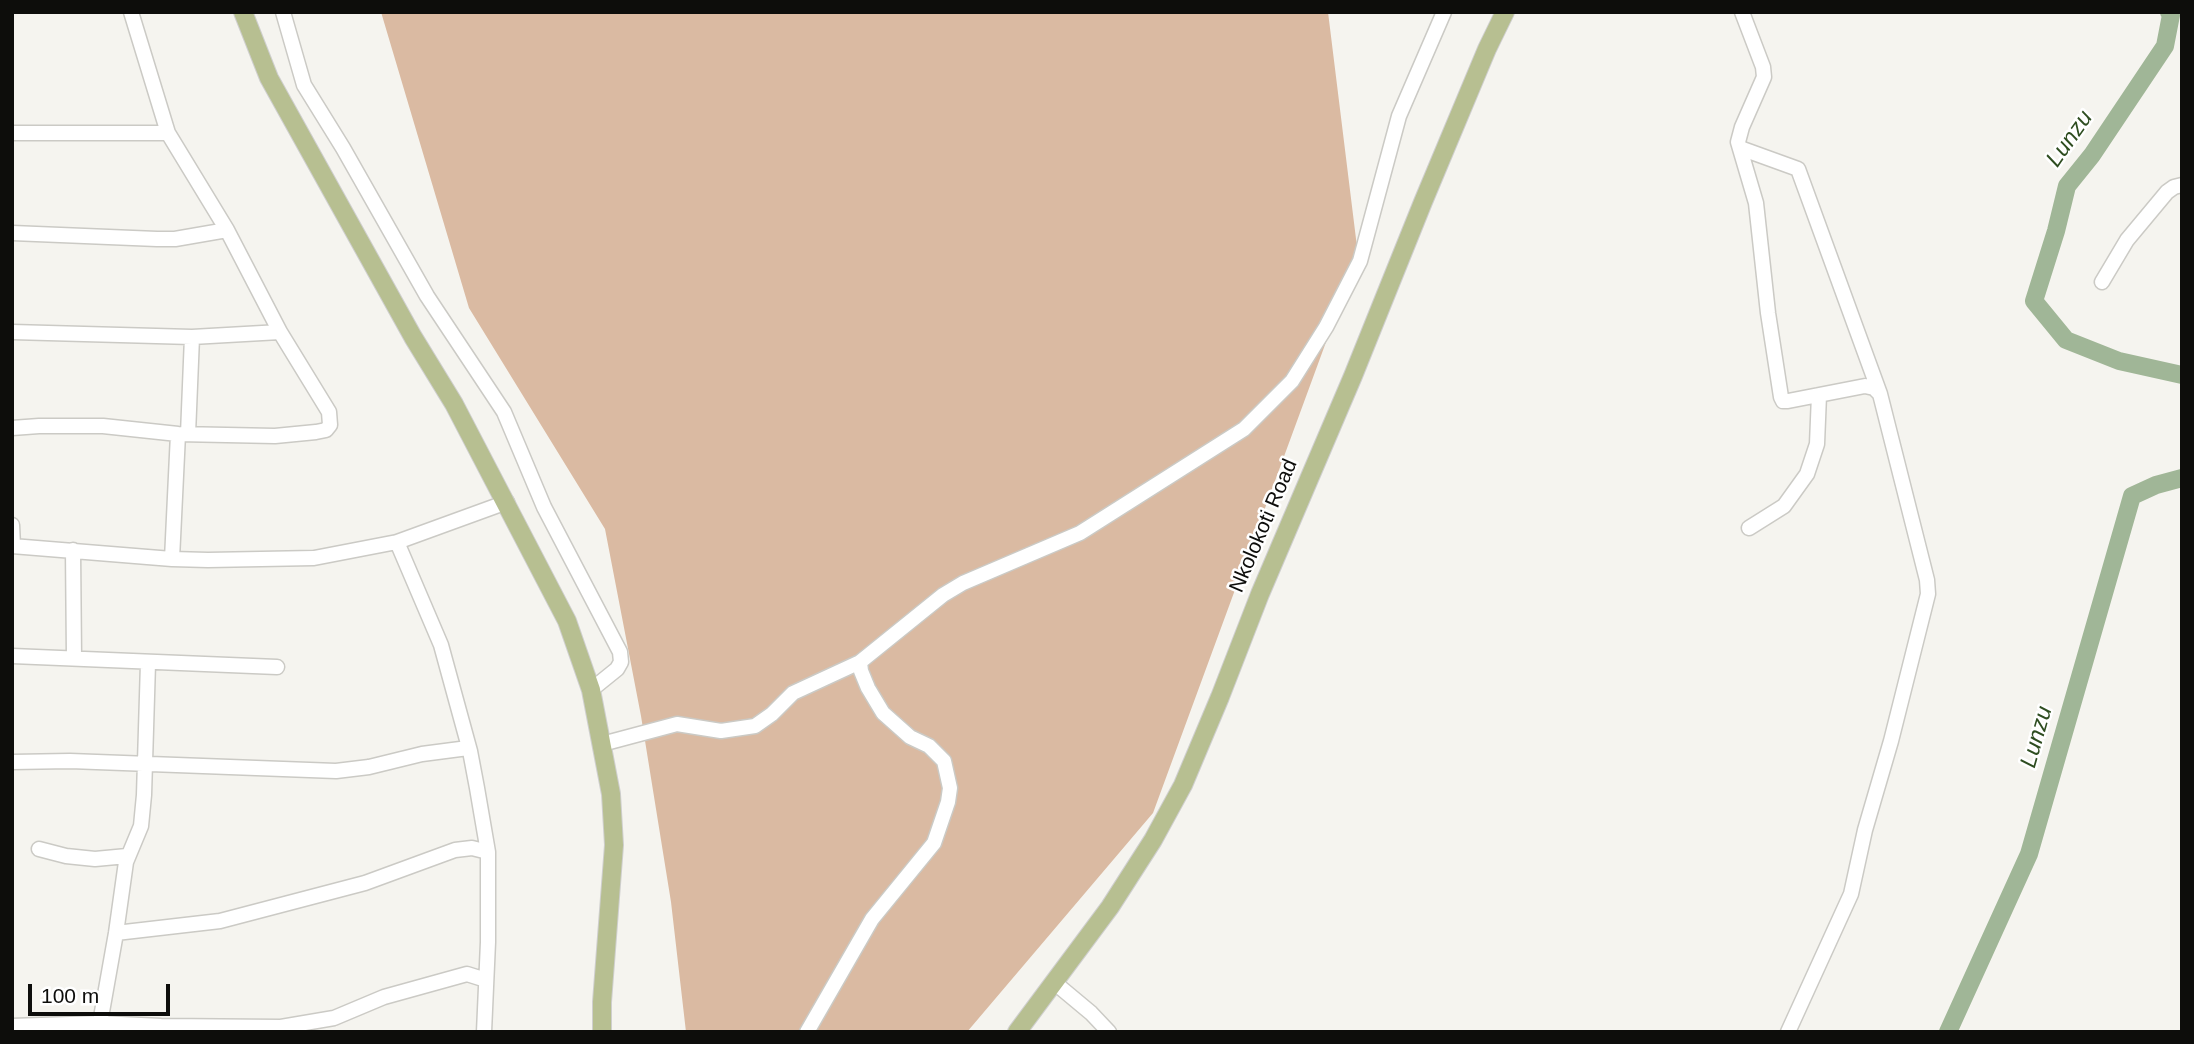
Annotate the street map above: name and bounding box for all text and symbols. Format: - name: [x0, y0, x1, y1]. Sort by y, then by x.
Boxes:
- water label: Lunzu: [2041, 105, 2099, 173]
- street label: Nkolokoti Road: [1225, 456, 1303, 596]
- water label: Lunzu: [2015, 703, 2059, 771]
- scale bar: [32, 970, 173, 1014]
- text: 100 m: [41, 984, 99, 1007]

